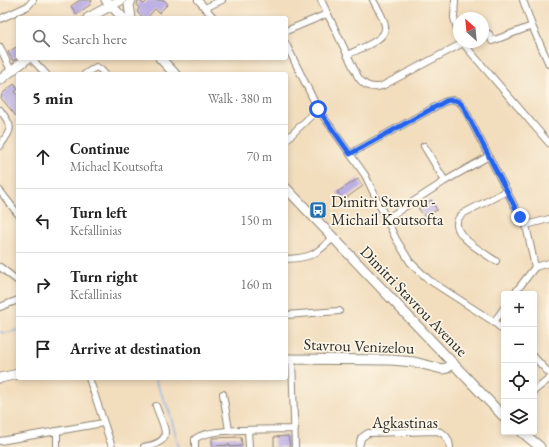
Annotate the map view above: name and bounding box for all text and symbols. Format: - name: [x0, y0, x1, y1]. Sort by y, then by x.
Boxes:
- north arrow: [453, 12, 489, 48]
- search box: [16, 16, 288, 60]
- icon: search: [30, 27, 52, 49]
- text: Search here: [62, 29, 127, 48]
- text: 5 min: [32, 87, 73, 109]
- text: Walk · 380 m: [208, 90, 272, 107]
- route start: [309, 100, 327, 118]
- text: Continue: [70, 139, 130, 158]
- icon: ahead: [32, 146, 54, 168]
- text: 70 m: [247, 148, 272, 165]
- text: Michael Koutsofta: [70, 158, 163, 175]
- place label: Dimitri Stavrou - Michail Koutsofta: [331, 191, 444, 230]
- bus stop icon: Dimitri Stavrou - Michail Koutsofta: [308, 200, 328, 220]
- text: Turn left: [70, 203, 127, 222]
- route end: [511, 208, 529, 226]
- icon: left: [32, 210, 54, 232]
- text: 150 m: [241, 212, 272, 229]
- text: Kefallinias: [70, 222, 122, 239]
- street label: Dimitri Stavrou Avenue: [356, 241, 472, 361]
- text: Turn right: [70, 267, 138, 286]
- icon: right: [32, 274, 54, 296]
- text: 160 m: [241, 276, 272, 293]
- text: Kefallinias: [70, 286, 122, 303]
- map controls: [501, 291, 537, 435]
- button: +: [501, 291, 537, 327]
- button: −: [501, 327, 537, 363]
- street label: Stavrou Venizelou: [303, 334, 415, 358]
- icon: arrive: [32, 338, 54, 360]
- text: Arrive at destination: [70, 339, 201, 358]
- button: locate: [501, 363, 537, 399]
- button: layers: [501, 399, 537, 435]
- street label: Agkastinas: [371, 412, 438, 433]

